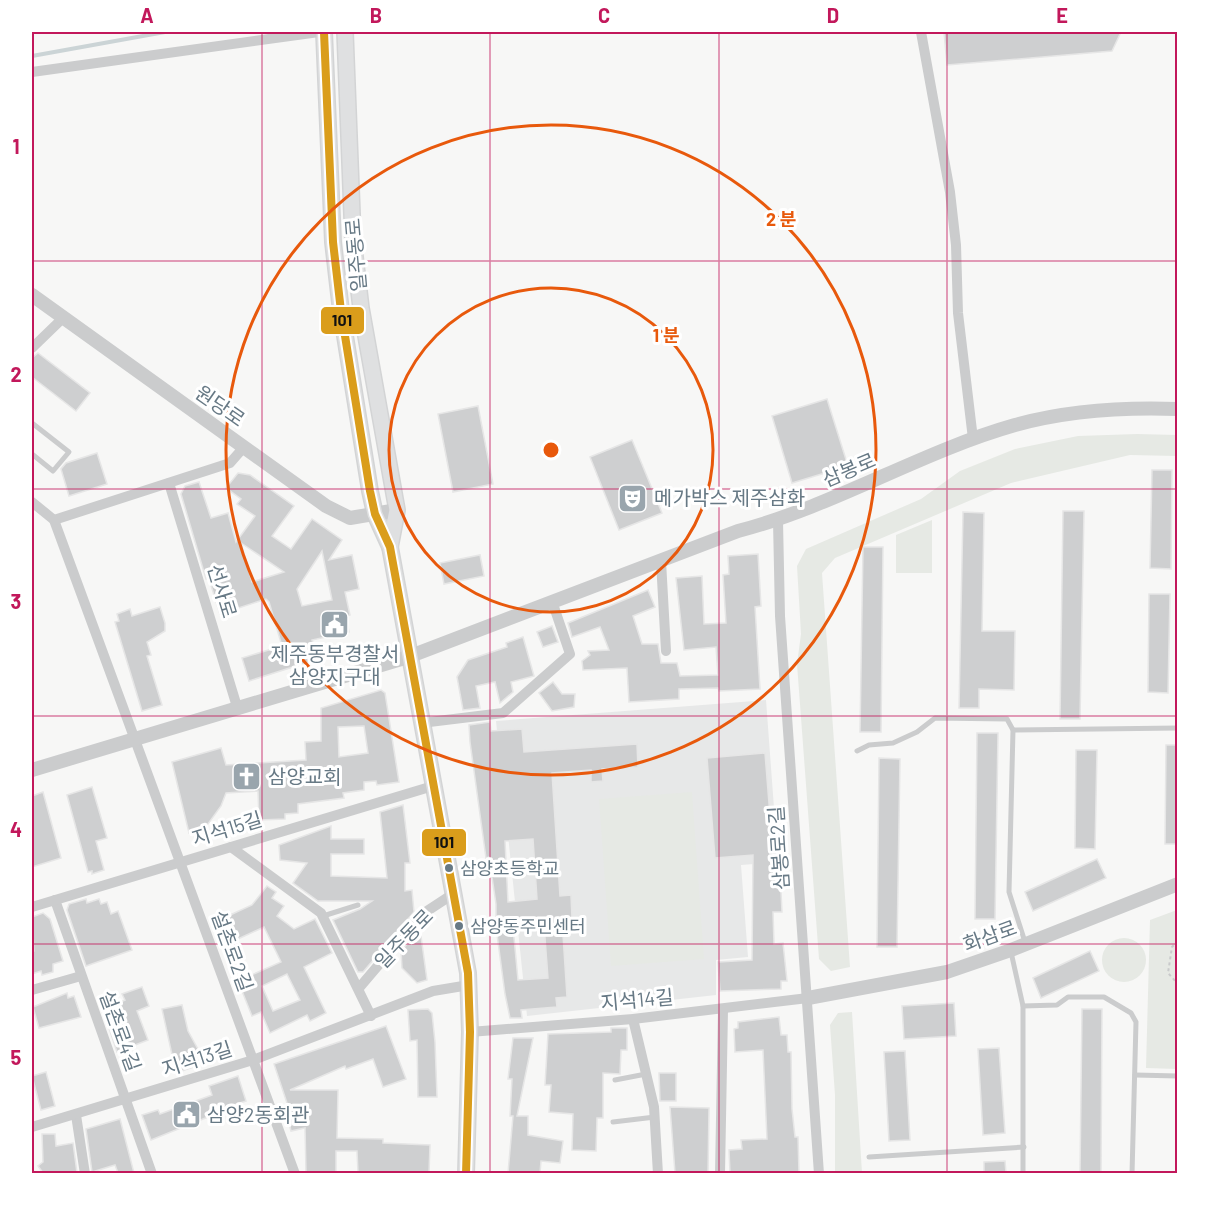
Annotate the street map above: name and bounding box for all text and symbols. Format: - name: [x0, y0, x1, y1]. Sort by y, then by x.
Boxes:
- text: A: [140, 3, 154, 27]
- text: B: [370, 3, 382, 27]
- text: C: [598, 3, 610, 27]
- text: D: [827, 3, 839, 27]
- text: E: [1056, 3, 1068, 27]
- text: 1: [12, 134, 20, 158]
- text: 2 분: [766, 208, 797, 230]
- street label: 일주동로: [340, 217, 370, 293]
- line badge: 101: [320, 306, 365, 335]
- text: 101: [332, 310, 352, 329]
- text: 1 분: [653, 324, 680, 346]
- text: 2: [10, 362, 22, 386]
- street label: 원당로: [191, 380, 250, 431]
- centre of rings: [541, 440, 561, 460]
- street label: 삼봉로: [819, 447, 879, 491]
- theatre icon: 메가박스 제주삼화: [617, 482, 649, 514]
- place label: 메가박스 제주삼화: [654, 485, 805, 509]
- street label: 선사로: [203, 561, 243, 621]
- text: 3: [11, 589, 21, 613]
- public building icon: 제주동부경찰서 삼양지구대: [319, 608, 351, 640]
- place label: 제주동부경찰서 삼양지구대: [271, 641, 399, 688]
- church icon: 삼양교회: [231, 761, 263, 793]
- place label: 삼양교회: [268, 764, 342, 788]
- street label: 삼봉로2길: [763, 805, 793, 891]
- street label: 지석15길: [189, 806, 265, 850]
- text: 4: [10, 817, 22, 841]
- line badge: 101: [421, 828, 467, 857]
- text: 101: [434, 832, 454, 851]
- place label: 삼양초등학교: [460, 857, 559, 879]
- marker: 삼양초등학교: [443, 862, 455, 874]
- street label: 일주동로: [369, 903, 437, 973]
- street label: 설촌로2길: [207, 907, 259, 994]
- street label: 화삼로: [960, 914, 1020, 956]
- place label: 삼양동주민센터: [470, 915, 586, 937]
- marker: 삼양동주민센터: [453, 920, 465, 932]
- street label: 지석14길: [599, 984, 674, 1014]
- street label: 설촌로4길: [95, 987, 147, 1075]
- street label: 지석13길: [159, 1035, 235, 1081]
- text: 5: [11, 1045, 22, 1069]
- public building icon: 삼양2동회관: [170, 1099, 202, 1131]
- place label: 삼양2동회관: [207, 1102, 310, 1126]

